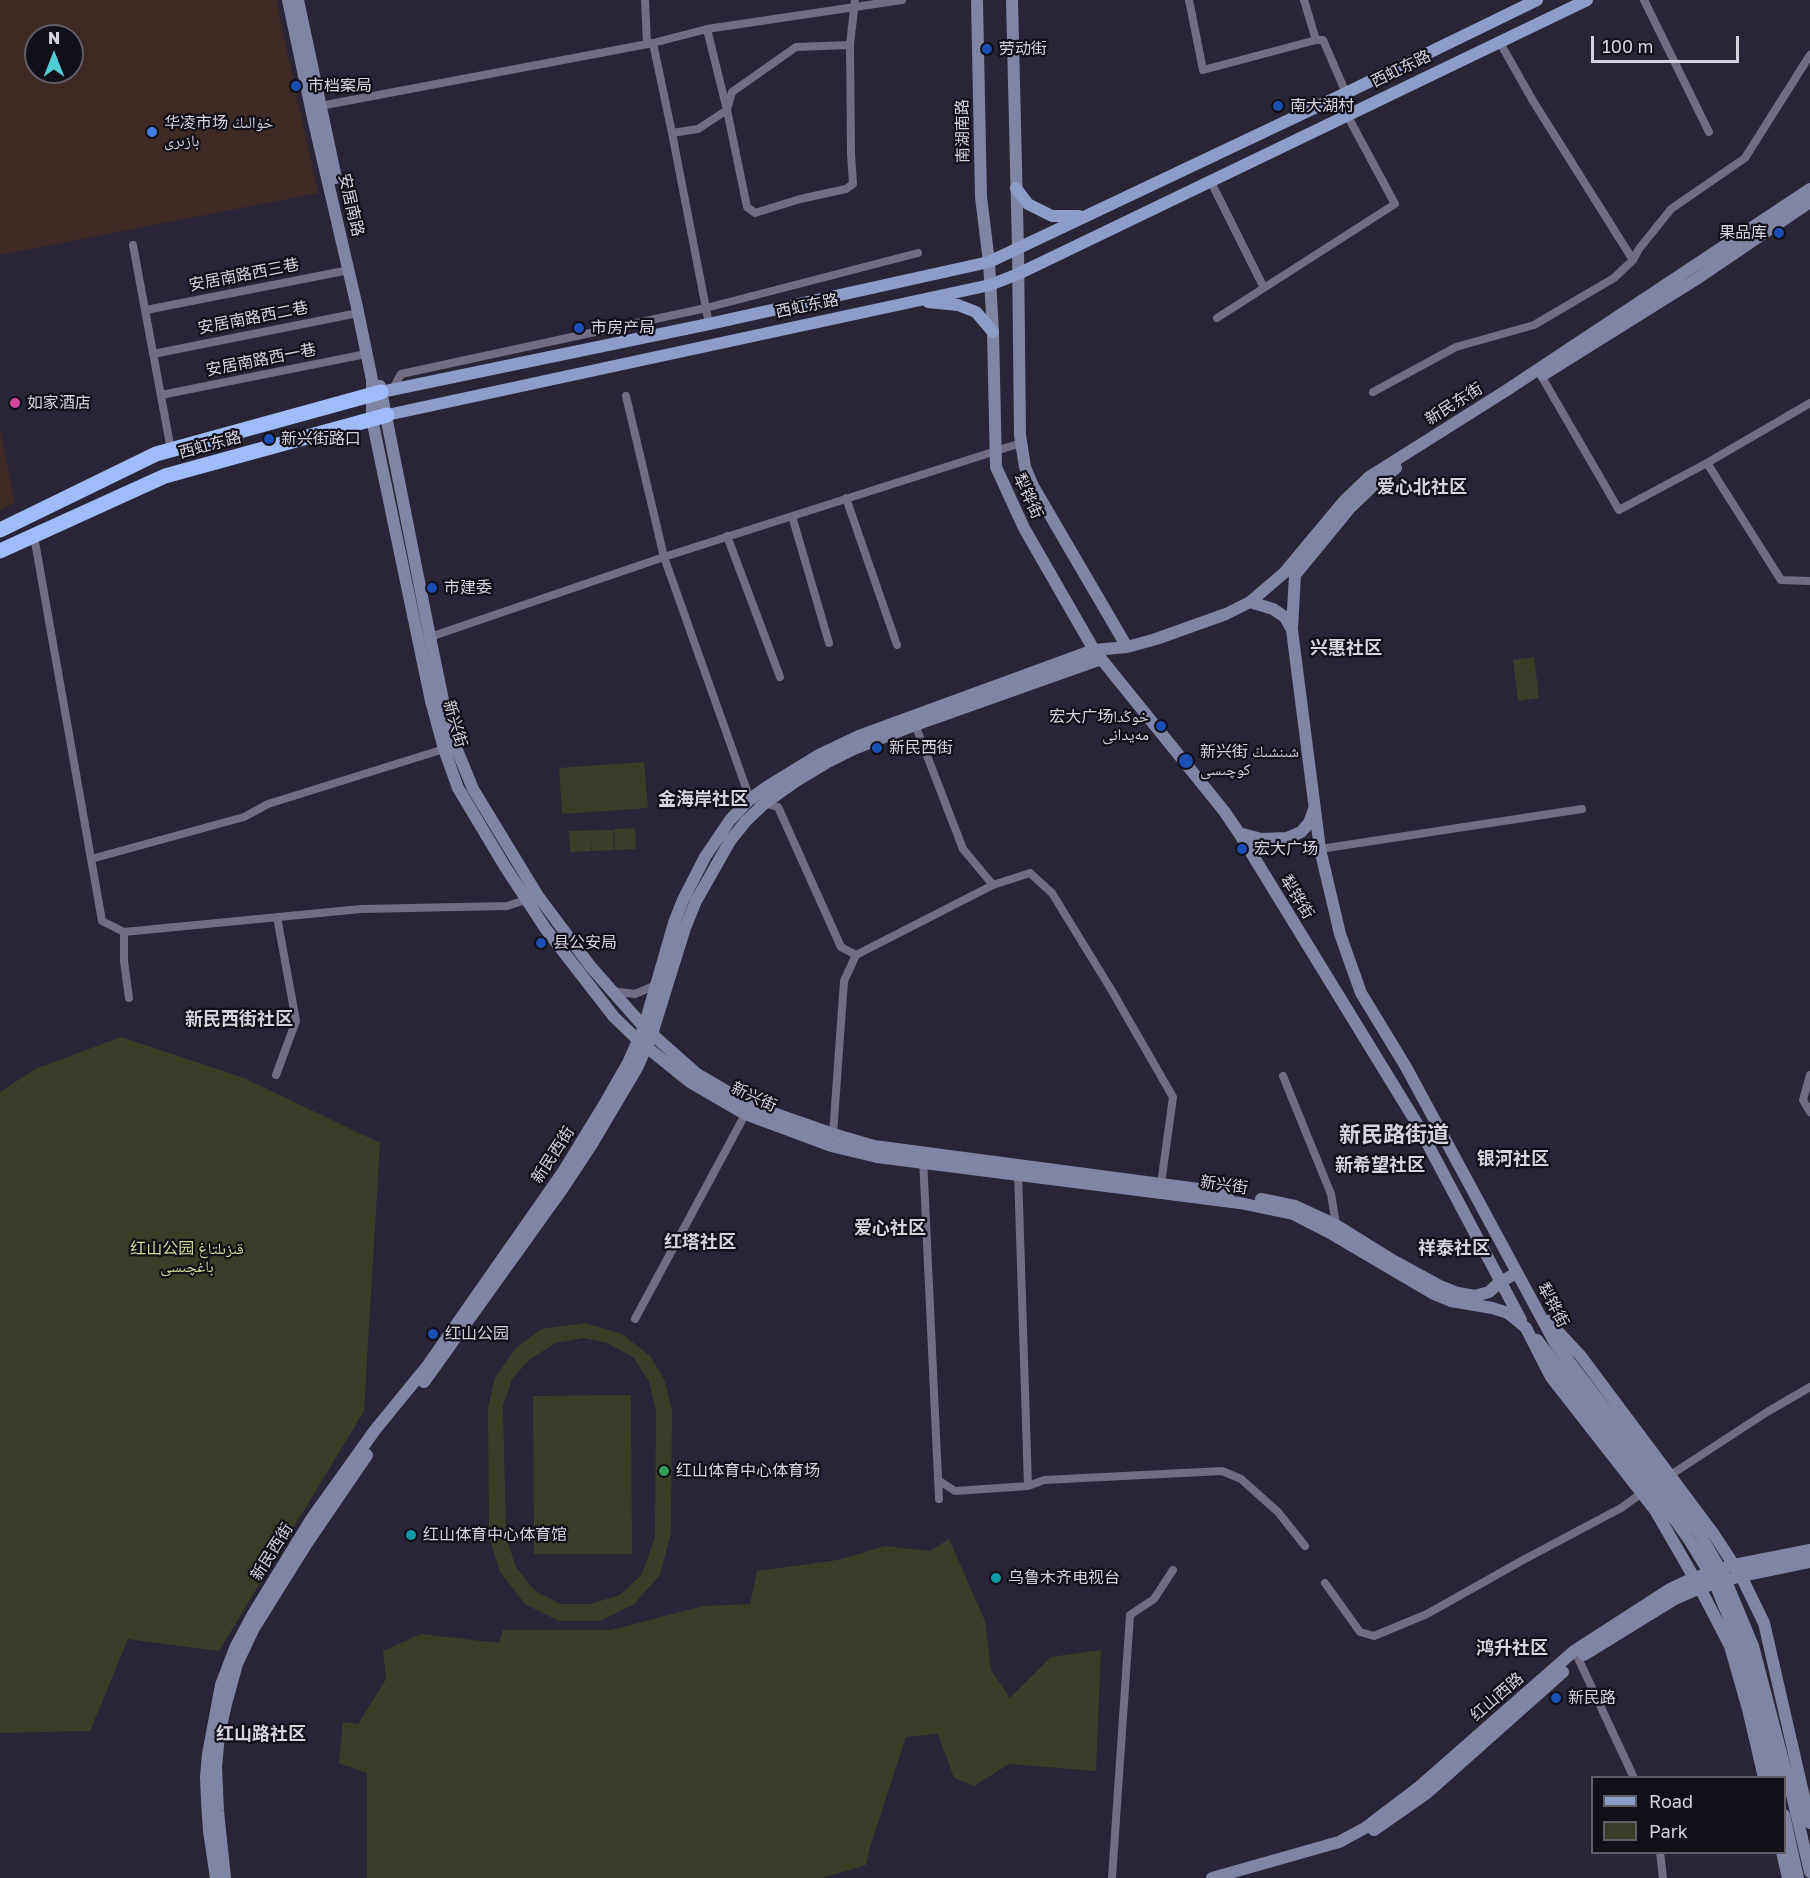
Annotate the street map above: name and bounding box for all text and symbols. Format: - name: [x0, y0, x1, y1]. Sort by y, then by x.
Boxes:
- north arrow: [24, 24, 84, 84]
- scale bar: [1594, 24, 1742, 62]
- text: N: [48, 28, 60, 48]
- text: 100 m: [1602, 35, 1653, 57]
- place label: 劳动街: [999, 39, 1047, 59]
- marker: 劳动街: [980, 42, 994, 56]
- street label: 西虹东路: [1368, 46, 1434, 92]
- place label: 市档案局: [308, 76, 372, 96]
- marker: 市档案局: [289, 79, 303, 93]
- place label: 南大湖村: [1290, 96, 1354, 116]
- street label: 南湖南路: [953, 99, 973, 163]
- marker: 南大湖村: [1271, 99, 1285, 113]
- place label: 华凌市场 خۇالىڭ بازىرى: [164, 113, 273, 151]
- marker: 华凌市场 خۇالىڭ بازىرى: [145, 125, 159, 139]
- street label: 安居南路: [334, 172, 368, 238]
- place label: 果品库: [1719, 223, 1767, 243]
- marker: 果品库: [1772, 226, 1786, 240]
- street label: 安居南路西三巷: [187, 255, 301, 295]
- street label: 西虹东路: [774, 290, 840, 322]
- street label: 安居南路西二巷: [196, 298, 310, 338]
- place label: 市房产局: [591, 318, 655, 338]
- marker: 市房产局: [572, 321, 586, 335]
- street label: 安居南路西一巷: [204, 340, 318, 380]
- street label: 新民东街: [1422, 379, 1486, 429]
- place label: 如家酒店: [27, 393, 91, 413]
- marker: 如家酒店: [8, 396, 22, 410]
- street label: 西虹东路: [177, 427, 243, 463]
- place label: 新兴街路口: [281, 429, 361, 449]
- marker: 新兴街路口: [262, 432, 276, 446]
- street label: 犁铧街: [1009, 470, 1047, 522]
- district label: 爱心北社区: [1377, 476, 1467, 498]
- place label: 市建委: [444, 578, 492, 598]
- marker: 市建委: [425, 581, 439, 595]
- district label: 兴惠社区: [1310, 637, 1382, 659]
- street label: 新兴街: [439, 698, 471, 750]
- place label: 宏大广场خوڭدا مەيدانى: [1049, 707, 1149, 745]
- marker: 宏大广场خوڭدا مەيدانى: [1154, 719, 1168, 733]
- place label: 新民西街: [889, 738, 953, 758]
- marker: 新民西街: [870, 741, 884, 755]
- place label: 新兴街 شىنشىڭ كوچىسى: [1200, 742, 1299, 780]
- marker: 新兴街 شىنشىڭ كوچىسى: [1177, 752, 1195, 770]
- district label: 金海岸社区: [658, 788, 748, 810]
- place label: 宏大广场: [1254, 839, 1318, 859]
- marker: 宏大广场: [1235, 842, 1249, 856]
- street label: 犁铧街: [1276, 872, 1318, 922]
- place label: 县公安局: [553, 933, 617, 953]
- marker: 县公安局: [534, 936, 548, 950]
- district label: 新民西街社区: [185, 1008, 293, 1030]
- street label: 新兴街: [728, 1078, 780, 1116]
- district label: 新民路街道: [1339, 1122, 1449, 1148]
- street label: 新民西街: [528, 1123, 578, 1187]
- district label: 银河社区: [1477, 1148, 1549, 1170]
- district label: 新希望社区: [1335, 1154, 1425, 1176]
- street label: 新兴街: [1199, 1172, 1249, 1198]
- district label: 爱心社区: [854, 1217, 926, 1239]
- district label: 红塔社区: [664, 1231, 736, 1253]
- district label: 祥泰社区: [1418, 1237, 1490, 1259]
- park label: 红山公园 قىزىلتاغ باغچىسى: [130, 1239, 244, 1277]
- street label: 犁铧街: [1533, 1279, 1573, 1331]
- place label: 红山公园: [445, 1324, 509, 1344]
- marker: 红山公园: [426, 1327, 440, 1341]
- place label: 红山体育中心体育场: [676, 1461, 820, 1481]
- marker: 红山体育中心体育场: [657, 1464, 671, 1478]
- street label: 新民西街: [247, 1520, 297, 1584]
- place label: 红山体育中心体育馆: [423, 1525, 567, 1545]
- marker: 红山体育中心体育馆: [404, 1528, 418, 1542]
- place label: 乌鲁木齐电视台: [1008, 1568, 1120, 1588]
- marker: 乌鲁木齐电视台: [989, 1571, 1003, 1585]
- district label: 鸿升社区: [1476, 1637, 1548, 1659]
- street label: 红山西路: [1467, 1669, 1527, 1725]
- place label: 新民路: [1568, 1688, 1616, 1708]
- marker: 新民路: [1549, 1691, 1563, 1705]
- district label: 红山路社区: [216, 1723, 306, 1745]
- legend: [1591, 1776, 1786, 1854]
- text: Road: [1649, 1790, 1693, 1812]
- text: Park: [1649, 1820, 1688, 1842]

